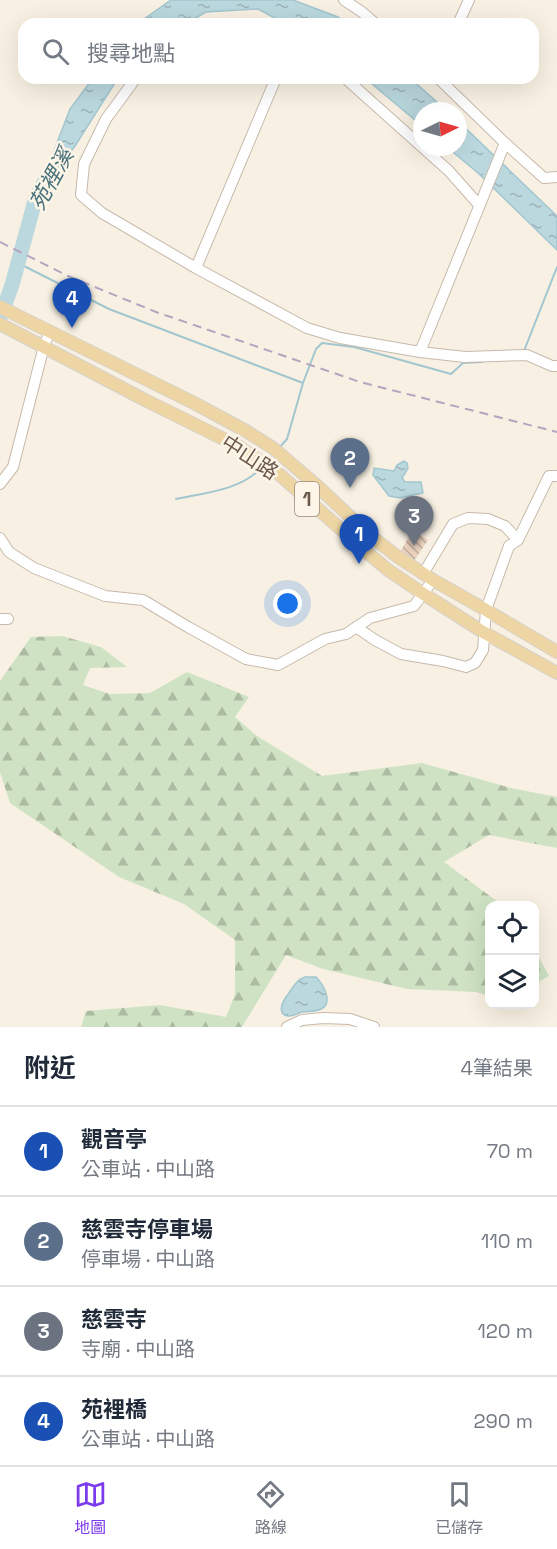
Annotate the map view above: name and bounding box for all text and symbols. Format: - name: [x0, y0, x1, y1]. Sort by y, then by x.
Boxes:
- search box: [18, 18, 539, 84]
- icon: search: [39, 35, 72, 68]
- text: 搜尋地點: [87, 39, 175, 67]
- north arrow: [413, 102, 467, 156]
- water label: 苑裡溪: [23, 141, 81, 215]
- pin: 4: [52, 278, 92, 328]
- street label: 中山路: [216, 429, 284, 485]
- pin: 2: [330, 438, 370, 488]
- road number: 1: [295, 482, 319, 516]
- pin: 3: [394, 496, 434, 546]
- pin: 1: [340, 514, 378, 564]
- your location: [273, 589, 302, 618]
- map controls: [485, 901, 539, 1009]
- button: locate: [485, 901, 539, 955]
- button: layers: [485, 955, 539, 1009]
- text: 附近: [24, 1051, 76, 1085]
- text: 4筆結果: [461, 1055, 533, 1081]
- text: 觀音亭: [81, 1125, 147, 1153]
- text: 1: [39, 1138, 48, 1164]
- text: 70 m: [487, 1138, 533, 1164]
- text: 公車站 · 中山路: [81, 1156, 215, 1182]
- text: 慈雲寺停車場: [81, 1215, 213, 1243]
- text: 2: [38, 1228, 49, 1254]
- text: 110 m: [481, 1228, 533, 1254]
- text: 停車場 · 中山路: [81, 1246, 215, 1272]
- text: 慈雲寺: [81, 1305, 147, 1333]
- text: 3: [37, 1318, 50, 1344]
- text: 120 m: [477, 1318, 533, 1344]
- text: 寺廟 · 中山路: [81, 1336, 195, 1362]
- text: 苑裡橋: [81, 1395, 147, 1423]
- text: 4: [37, 1408, 50, 1434]
- text: 290 m: [474, 1408, 533, 1434]
- text: 公車站 · 中山路: [81, 1426, 215, 1452]
- tab: 地圖: [74, 1478, 107, 1538]
- tab: 路線: [254, 1478, 287, 1538]
- tab: 已儲存: [435, 1478, 483, 1538]

